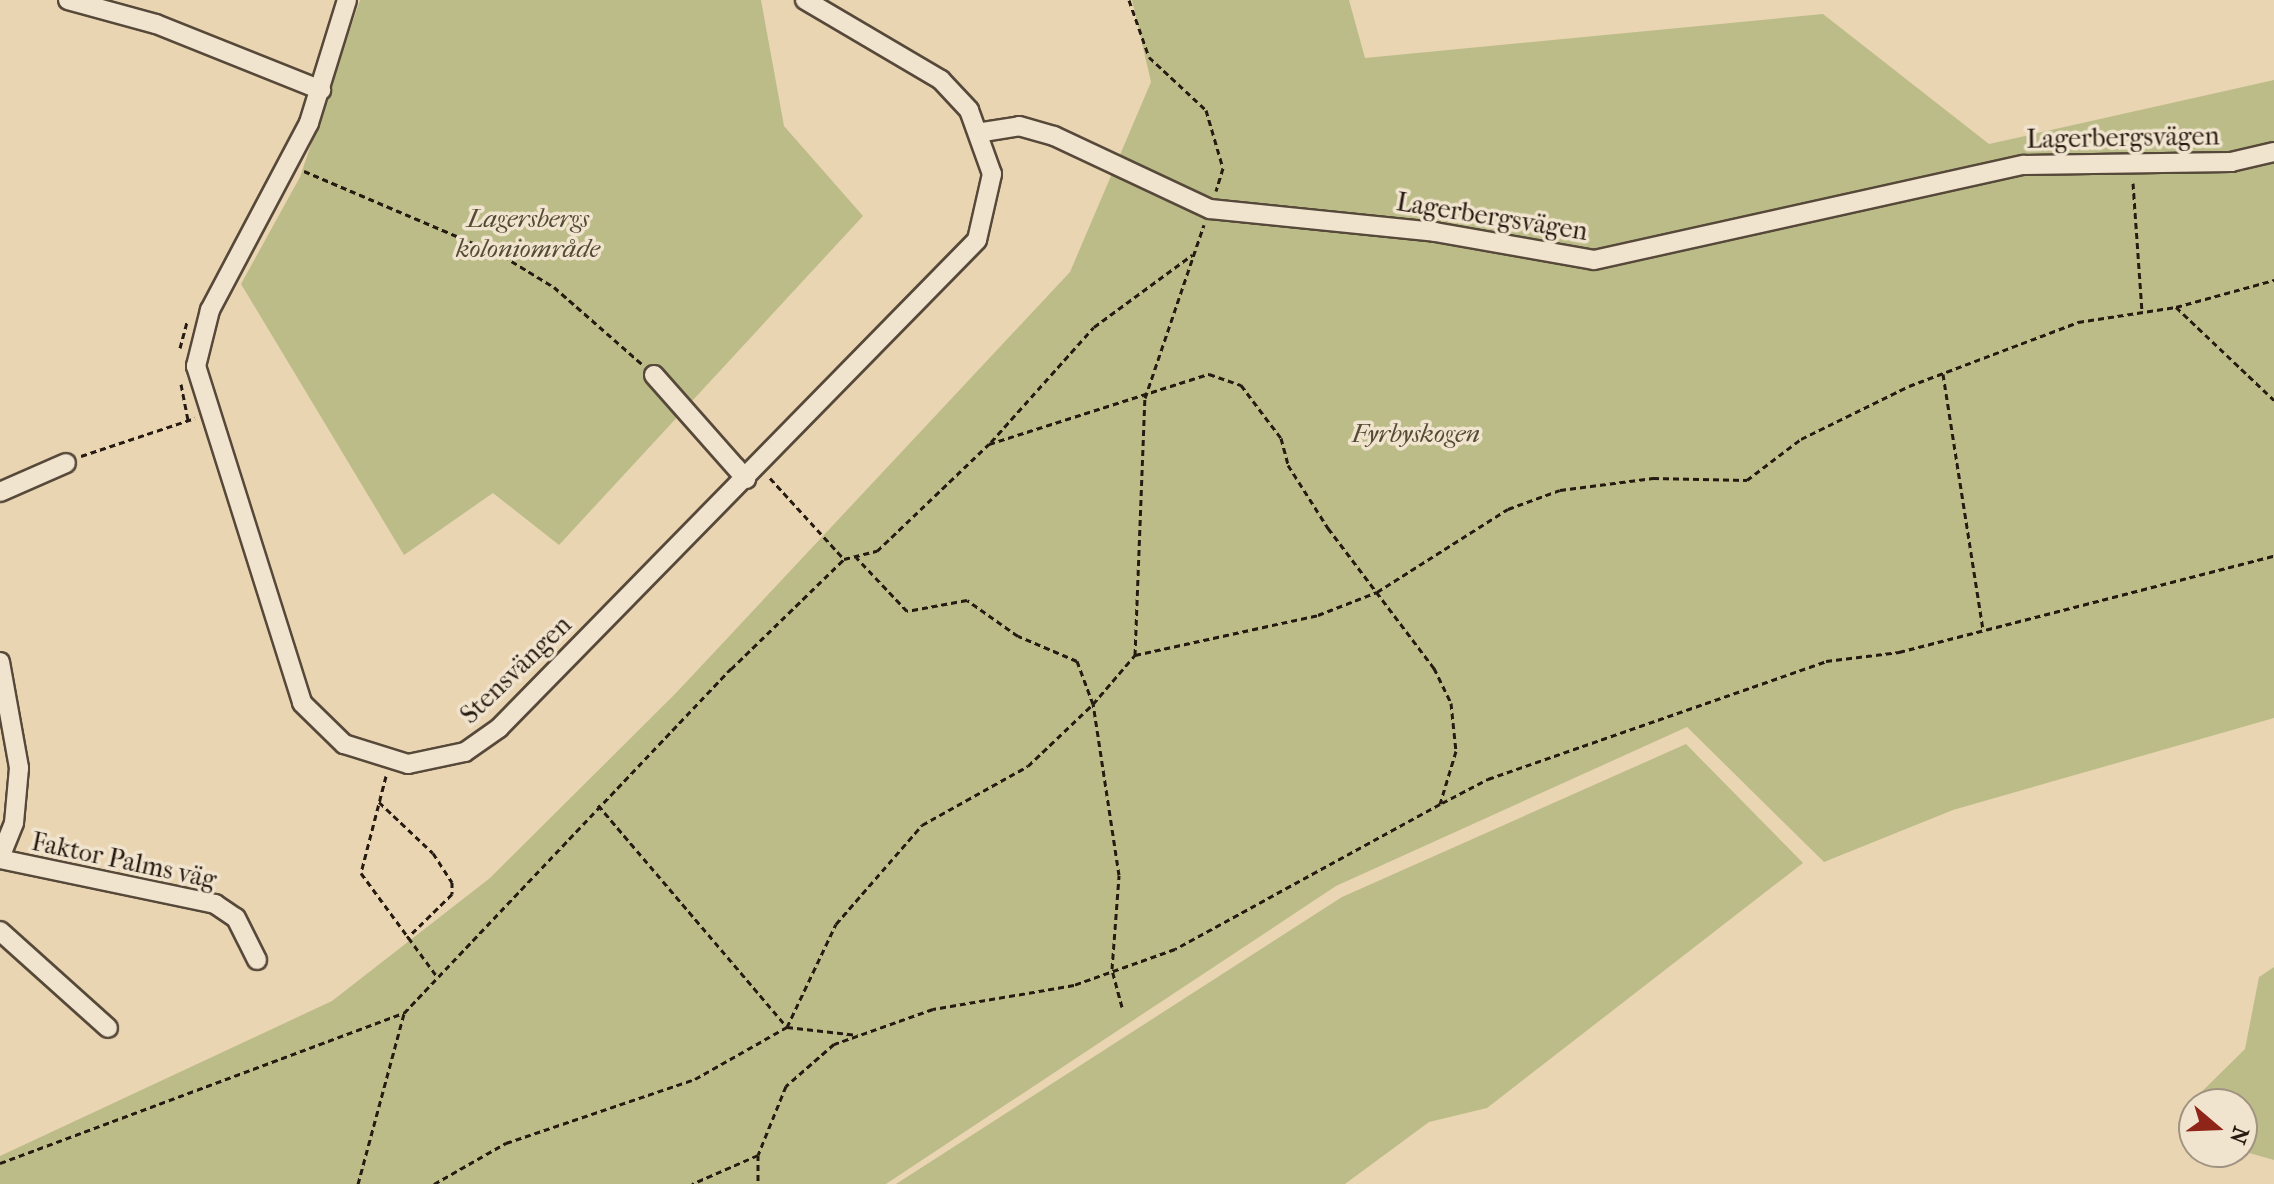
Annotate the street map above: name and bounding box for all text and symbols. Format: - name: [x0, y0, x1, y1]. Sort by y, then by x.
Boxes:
- street label: Lagerbergsvägen: [2026, 121, 2220, 155]
- street label: Lagerbergsvägen: [1394, 186, 1590, 248]
- park label: Lagersbergs koloniområde: [456, 203, 600, 264]
- park label: Fyrbyskogen: [1352, 418, 1480, 450]
- street label: Stensvängen: [454, 609, 578, 731]
- street label: Faktor Palms väg: [29, 826, 219, 896]
- north arrow: [2178, 1088, 2258, 1168]
- text: N: [2224, 1123, 2254, 1147]

